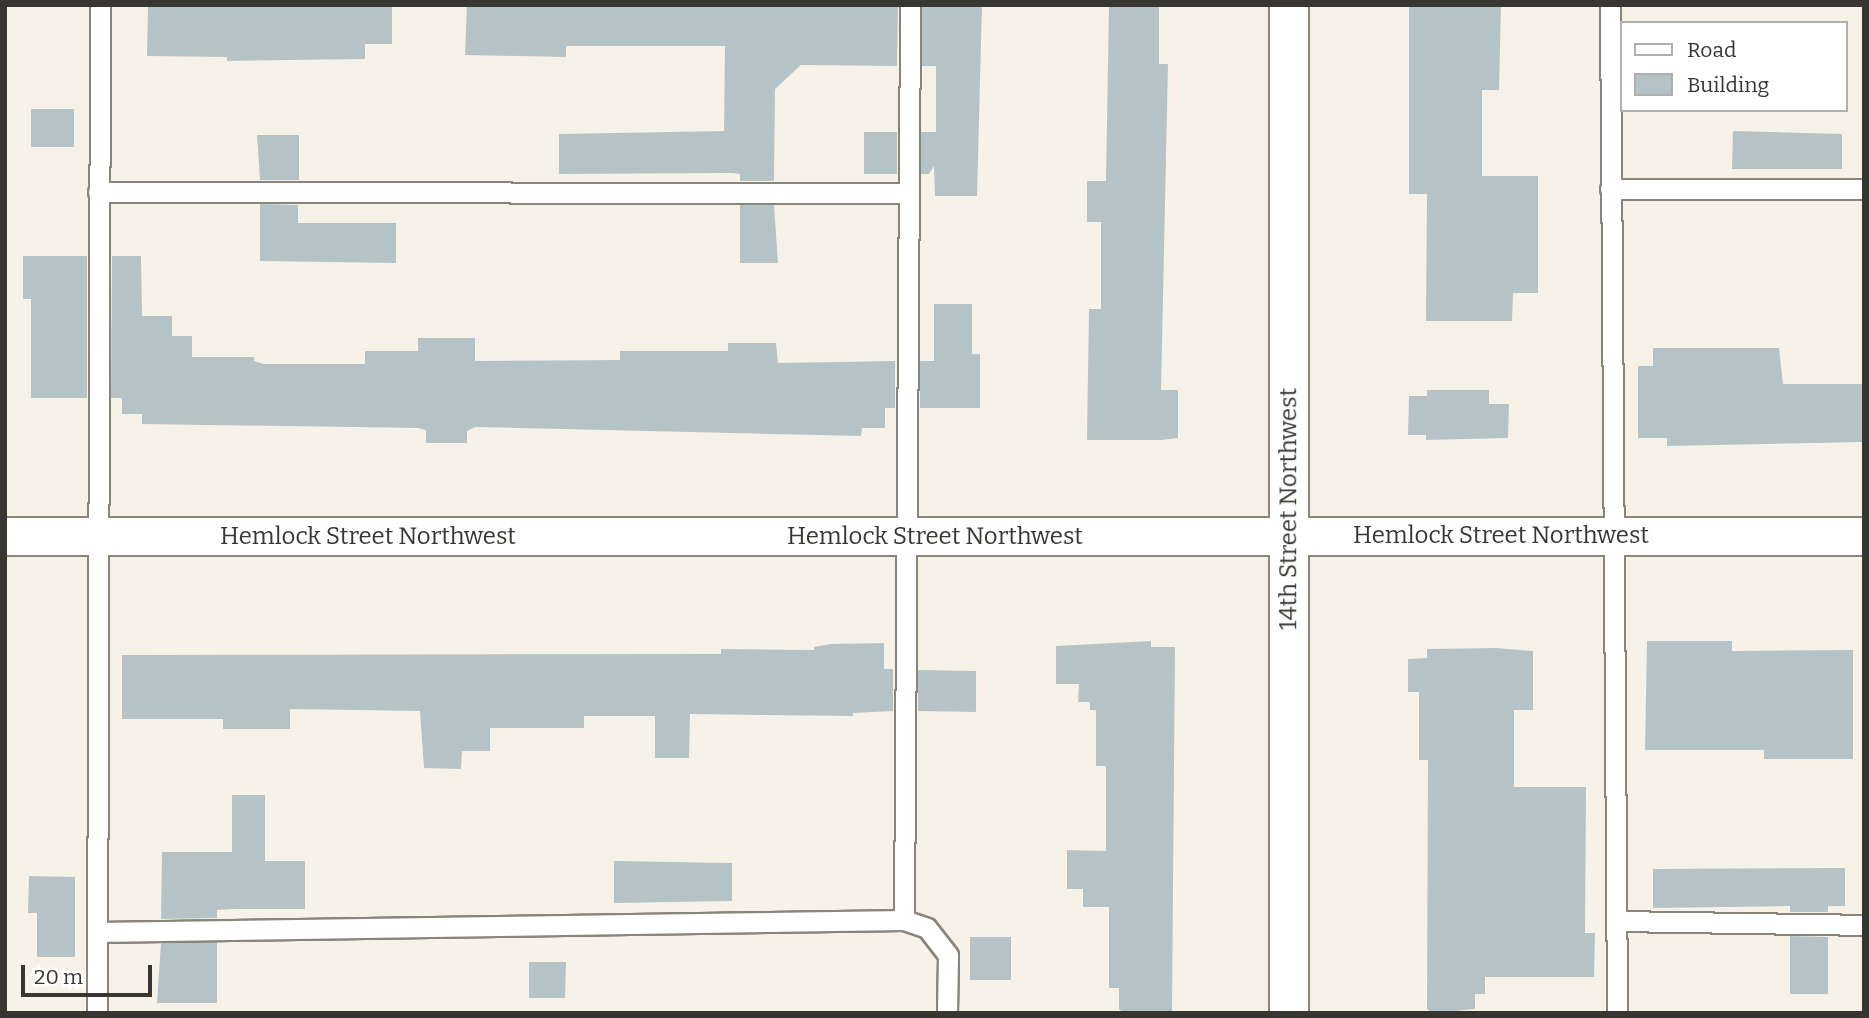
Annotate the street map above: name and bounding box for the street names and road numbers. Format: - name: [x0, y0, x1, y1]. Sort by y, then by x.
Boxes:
- street label: 14th Street Northwest: [1275, 388, 1303, 630]
- street label: Hemlock Street Northwest: [1353, 522, 1649, 550]
- street label: Hemlock Street Northwest: [220, 523, 516, 551]
- street label: Hemlock Street Northwest: [787, 523, 1083, 551]

